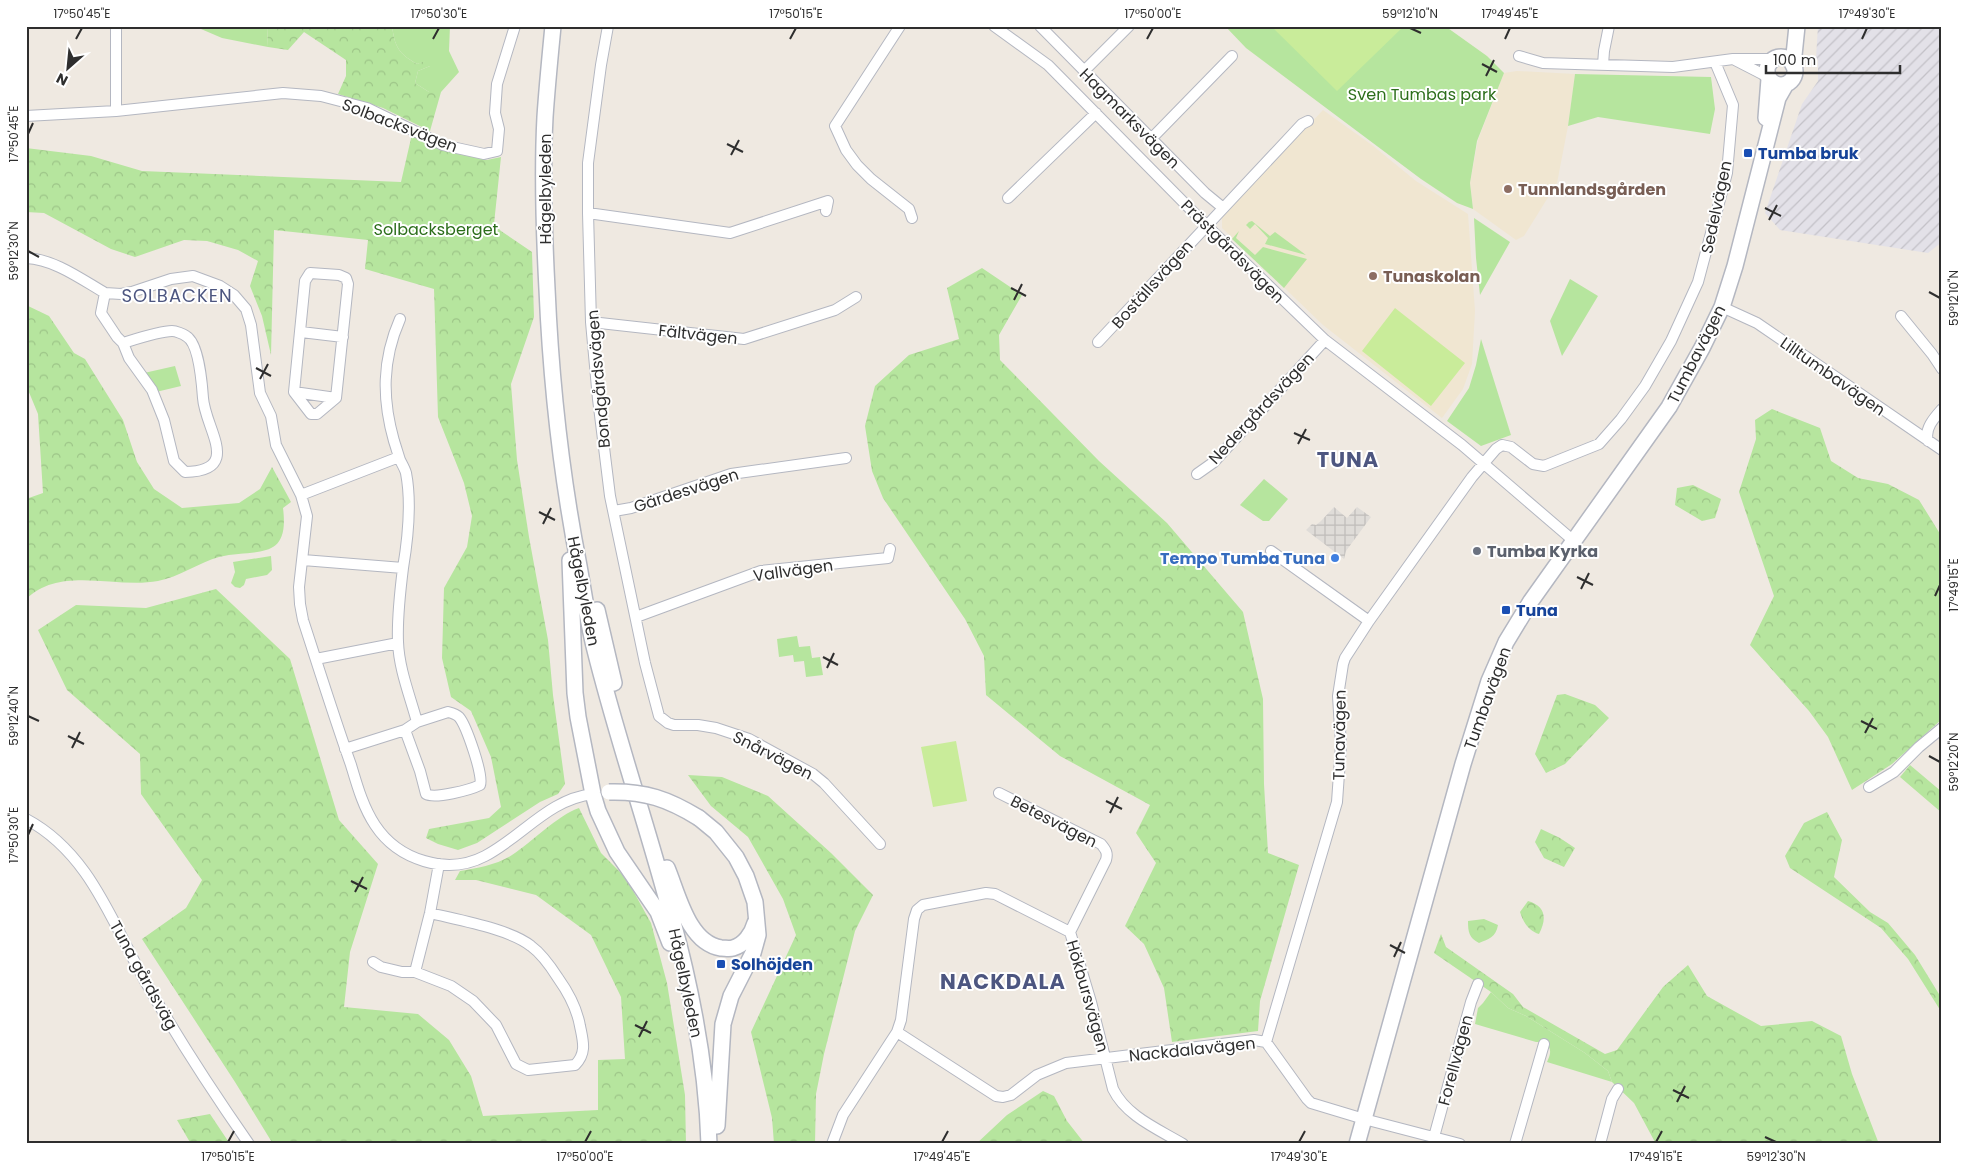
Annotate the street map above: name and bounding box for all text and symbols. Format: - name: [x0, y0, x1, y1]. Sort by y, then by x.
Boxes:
- text: 17°50'45"E: [53, 5, 111, 22]
- text: 17°50'30"E: [411, 5, 467, 22]
- text: 17°50'15"E: [769, 5, 823, 22]
- text: 17°50'00"E: [1124, 5, 1182, 22]
- text: 59°12'10"N: [1382, 5, 1438, 22]
- text: 17°49'45"E: [1481, 5, 1539, 22]
- text: 17°49'30"E: [1839, 5, 1895, 22]
- north arrow: [42, 42, 92, 92]
- scale bar: [1766, 42, 1899, 74]
- text: 100 m: [1773, 49, 1816, 70]
- street label: Hagmarksvägen: [1074, 63, 1185, 174]
- text: N: [53, 68, 71, 91]
- park label: Sven Tumbas park: [1348, 83, 1497, 106]
- street label: Solbacksvägen: [339, 93, 461, 158]
- text: 17°50'45"E: [5, 105, 22, 163]
- street label: Hågelbyleden: [534, 133, 557, 245]
- place label: Tumba bruk: [1758, 142, 1859, 165]
- marker: Tumba bruk: [1742, 147, 1754, 159]
- street label: Sedelvägen: [1695, 158, 1738, 256]
- place label: Tunnlandsgården: [1518, 178, 1666, 201]
- marker: Tunnlandsgården: [1502, 183, 1514, 195]
- street label: Prästgårdsvägen: [1176, 195, 1289, 308]
- park label: Solbacksberget: [374, 218, 499, 241]
- text: 59°12'30"N: [5, 221, 22, 281]
- street label: Boställsvägen: [1106, 235, 1198, 334]
- place label: Tunaskolan: [1383, 265, 1480, 288]
- marker: Tunaskolan: [1367, 270, 1379, 282]
- text: 59°12'10"N: [1945, 270, 1962, 326]
- district label: SOLBACKEN: [121, 283, 233, 308]
- street label: Tumbavägen: [1662, 301, 1731, 407]
- street label: Bondgårdsvägen: [581, 309, 616, 449]
- street label: Fältvägen: [657, 319, 739, 350]
- street label: Lilltumbavägen: [1775, 332, 1890, 421]
- street label: Nedergårdsvägen: [1203, 347, 1319, 469]
- district label: TUNA: [1317, 445, 1379, 474]
- street label: Gärdesvägen: [631, 463, 742, 518]
- street label: Hågelbyleden: [562, 534, 605, 648]
- place label: Tumba Kyrka: [1487, 540, 1598, 563]
- marker: Tumba Kyrka: [1471, 545, 1483, 557]
- place label: Tempo Tumba Tuna: [1160, 547, 1325, 570]
- marker: Tempo Tumba Tuna: [1329, 552, 1341, 564]
- street label: Vallvägen: [752, 554, 834, 587]
- text: 17°49'15"E: [1945, 558, 1962, 612]
- place label: Tuna: [1516, 599, 1558, 622]
- marker: Tuna: [1500, 604, 1512, 616]
- street label: Tumbavägen: [1458, 644, 1517, 753]
- text: 59°12'40"N: [5, 686, 22, 746]
- street label: Tunavägen: [1327, 689, 1352, 781]
- street label: Snårvägen: [729, 725, 817, 785]
- text: 59°12'20"N: [1945, 732, 1962, 792]
- street label: Betesvägen: [1006, 790, 1101, 853]
- text: 17°50'30"E: [5, 807, 22, 863]
- street label: Tuna gårdsväg: [104, 916, 183, 1034]
- street label: Hågelbyleden: [663, 926, 708, 1040]
- street label: Hökbursvägen: [1061, 937, 1115, 1055]
- place label: Solhöjden: [731, 953, 813, 976]
- marker: Solhöjden: [715, 958, 727, 970]
- district label: NACKDALA: [940, 967, 1066, 996]
- street label: Forellvägen: [1432, 1012, 1479, 1108]
- street label: Nackdalavägen: [1128, 1031, 1256, 1068]
- text: 17°50'15"E: [201, 1148, 255, 1165]
- text: 17°50'00"E: [556, 1148, 614, 1165]
- text: 17°49'45"E: [913, 1148, 971, 1165]
- text: 17°49'30"E: [1271, 1148, 1327, 1165]
- text: 17°49'15"E: [1629, 1148, 1683, 1165]
- text: 59°12'30"N: [1746, 1148, 1806, 1165]

